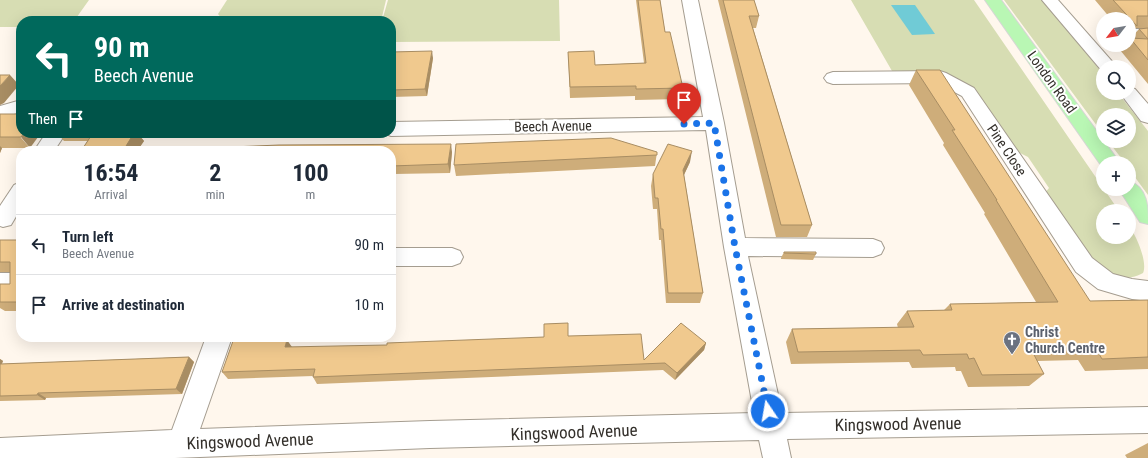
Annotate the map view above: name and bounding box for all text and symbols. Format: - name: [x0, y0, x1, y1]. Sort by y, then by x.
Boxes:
- north arrow: [1096, 12, 1136, 52]
- map controls: [1096, 12, 1136, 244]
- text: 90 m: [94, 31, 150, 64]
- icon: left: [28, 32, 80, 84]
- street label: London Road: [1024, 48, 1080, 116]
- button: search: [1096, 60, 1136, 100]
- text: Beech Avenue: [94, 65, 194, 86]
- pin: [667, 83, 701, 124]
- icon: arrive: [673, 89, 695, 111]
- icon: arrive: [65, 108, 87, 130]
- button: layers: [1096, 108, 1136, 148]
- text: Then: [28, 110, 57, 128]
- street label: Beech Avenue: [514, 117, 592, 135]
- street label: Pine Close: [984, 121, 1030, 179]
- button: +: [1096, 156, 1136, 196]
- text: 16:54: [83, 159, 138, 187]
- text: 2: [209, 159, 221, 187]
- text: 100: [292, 159, 329, 187]
- text: Arrival: [94, 187, 127, 202]
- text: min: [206, 187, 225, 202]
- text: m: [306, 187, 315, 202]
- button: −: [1096, 204, 1136, 244]
- text: Turn left: [62, 228, 113, 246]
- icon: left: [28, 234, 50, 256]
- text: 90 m: [354, 236, 384, 254]
- text: Beech Avenue: [62, 246, 134, 261]
- icon: arrive: [28, 294, 50, 316]
- text: Arrive at destination: [62, 296, 185, 314]
- text: 10 m: [354, 296, 384, 314]
- place label: Christ Church Centre: [1025, 324, 1105, 356]
- church icon: Christ Church Centre: [1002, 330, 1022, 355]
- position arrow: [747, 390, 789, 432]
- street label: Kingswood Avenue: [834, 413, 962, 435]
- street label: Kingswood Avenue: [510, 420, 638, 444]
- street label: Kingswood Avenue: [186, 429, 314, 453]

